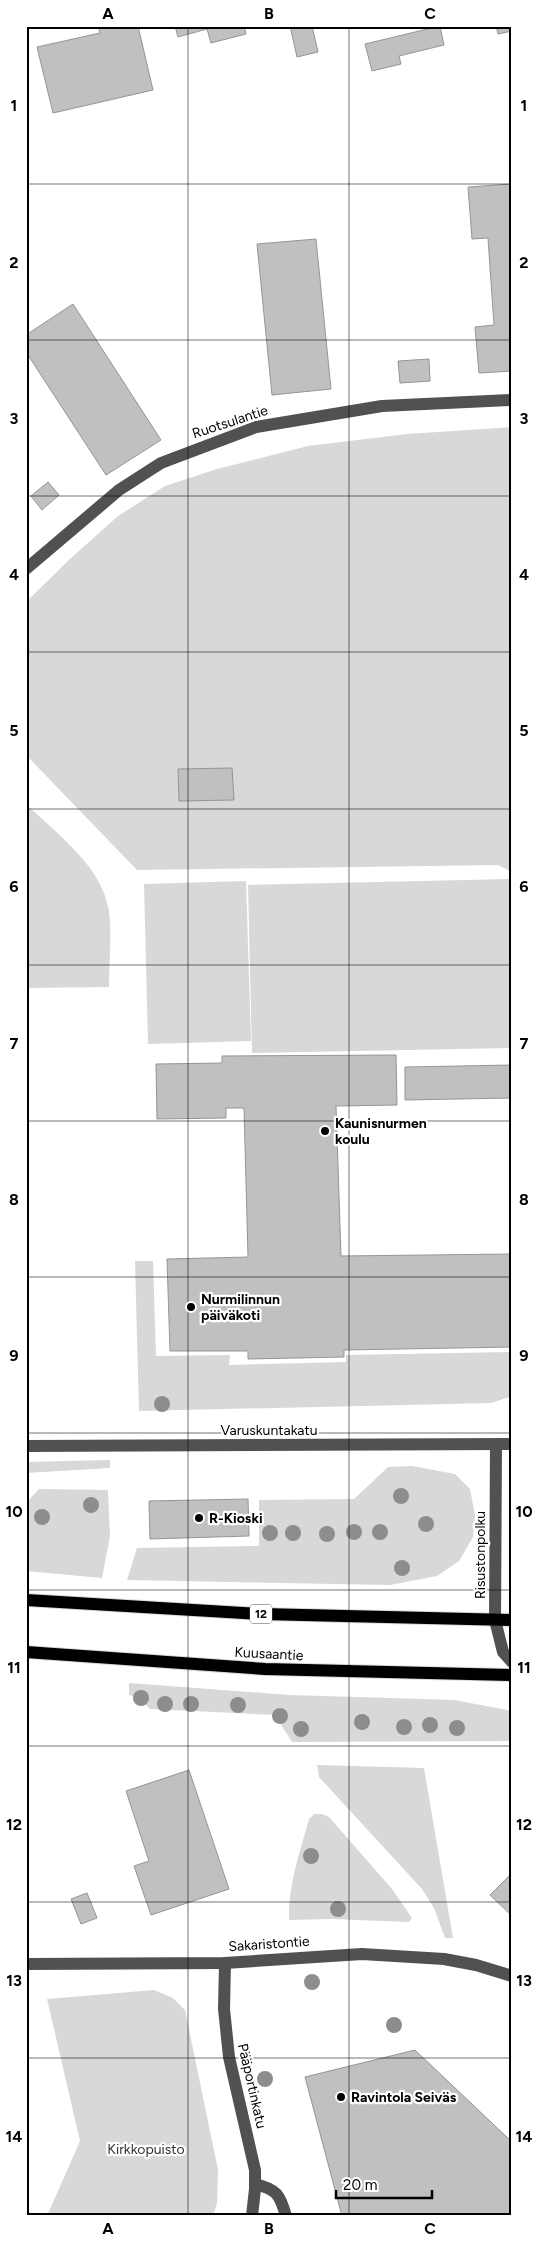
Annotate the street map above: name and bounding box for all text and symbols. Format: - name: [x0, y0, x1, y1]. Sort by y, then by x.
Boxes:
- text: A: [102, 4, 114, 23]
- text: B: [264, 4, 274, 23]
- text: C: [424, 4, 436, 23]
- text: 1: [11, 96, 17, 115]
- text: 1: [521, 96, 527, 115]
- text: 2: [9, 253, 19, 272]
- text: 2: [519, 253, 529, 272]
- street label: Ruotsulantie: [190, 402, 270, 442]
- text: 3: [10, 409, 19, 428]
- text: 3: [520, 409, 529, 428]
- text: 4: [9, 565, 19, 584]
- text: 4: [519, 565, 529, 584]
- text: 5: [9, 721, 19, 740]
- text: 5: [519, 721, 529, 740]
- text: 6: [9, 877, 19, 896]
- text: 6: [519, 877, 529, 896]
- text: 7: [10, 1034, 19, 1053]
- text: 7: [520, 1034, 529, 1053]
- place label: Kaunisnurmen koulu: [335, 1115, 427, 1148]
- marker: Kaunisnurmen koulu: [319, 1125, 331, 1137]
- text: 8: [9, 1190, 19, 1209]
- text: 8: [519, 1190, 529, 1209]
- place label: Nurmilinnun päiväkoti: [201, 1291, 280, 1324]
- marker: Nurmilinnun päiväkoti: [185, 1301, 197, 1313]
- text: 9: [9, 1346, 19, 1365]
- text: 9: [519, 1346, 529, 1365]
- street label: Varuskuntakatu: [220, 1422, 318, 1439]
- text: 10: [5, 1502, 23, 1521]
- text: 10: [515, 1502, 533, 1521]
- place label: R-Kioski: [209, 1510, 263, 1527]
- street label: Risustonpolku: [472, 1511, 489, 1599]
- marker: R-Kioski: [193, 1512, 205, 1524]
- road number: 12: [250, 1605, 272, 1624]
- street label: Kuusaantie: [234, 1644, 304, 1664]
- text: 11: [7, 1658, 21, 1677]
- text: 11: [517, 1658, 531, 1677]
- text: 12: [6, 1815, 22, 1834]
- text: 12: [516, 1815, 532, 1834]
- street label: Sakaristontie: [228, 1933, 311, 1955]
- text: 13: [6, 1971, 22, 1990]
- text: 13: [516, 1971, 532, 1990]
- street label: Pääportinkatu: [234, 2042, 270, 2130]
- place label: Ravintola Seiväs: [351, 2089, 457, 2106]
- marker: Ravintola Seiväs: [335, 2091, 347, 2103]
- text: 14: [6, 2127, 22, 2146]
- text: 14: [516, 2127, 532, 2146]
- park label: Kirkkopuisto: [107, 2141, 185, 2158]
- scale bar: [336, 2167, 432, 2199]
- text: 20 m: [343, 2176, 377, 2194]
- text: A: [102, 2219, 114, 2238]
- text: B: [264, 2219, 274, 2238]
- text: C: [424, 2219, 436, 2238]

